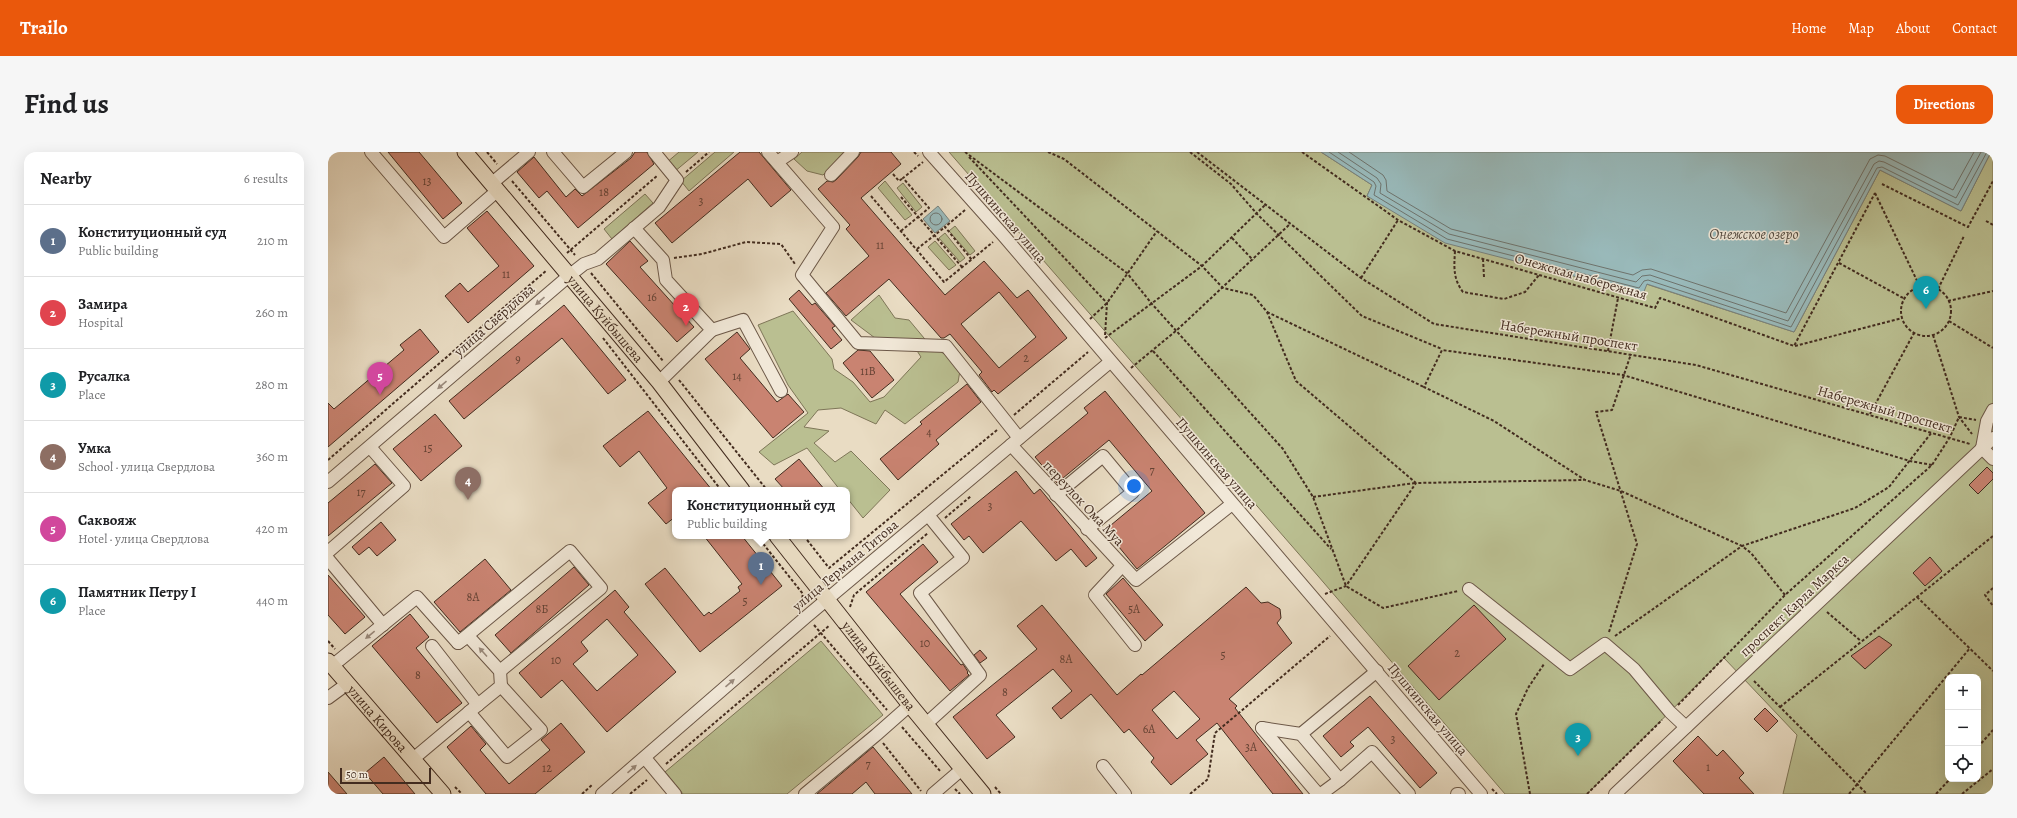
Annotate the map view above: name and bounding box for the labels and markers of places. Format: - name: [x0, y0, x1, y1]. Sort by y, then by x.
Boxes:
- pin: 6: [1913, 276, 1939, 309]
- pin: 2: [673, 293, 699, 326]
- pin: 5: [367, 362, 393, 395]
- pin: 4: [455, 467, 481, 500]
- pin: 1: [748, 552, 774, 585]
- pin: 3: [1565, 723, 1591, 756]

